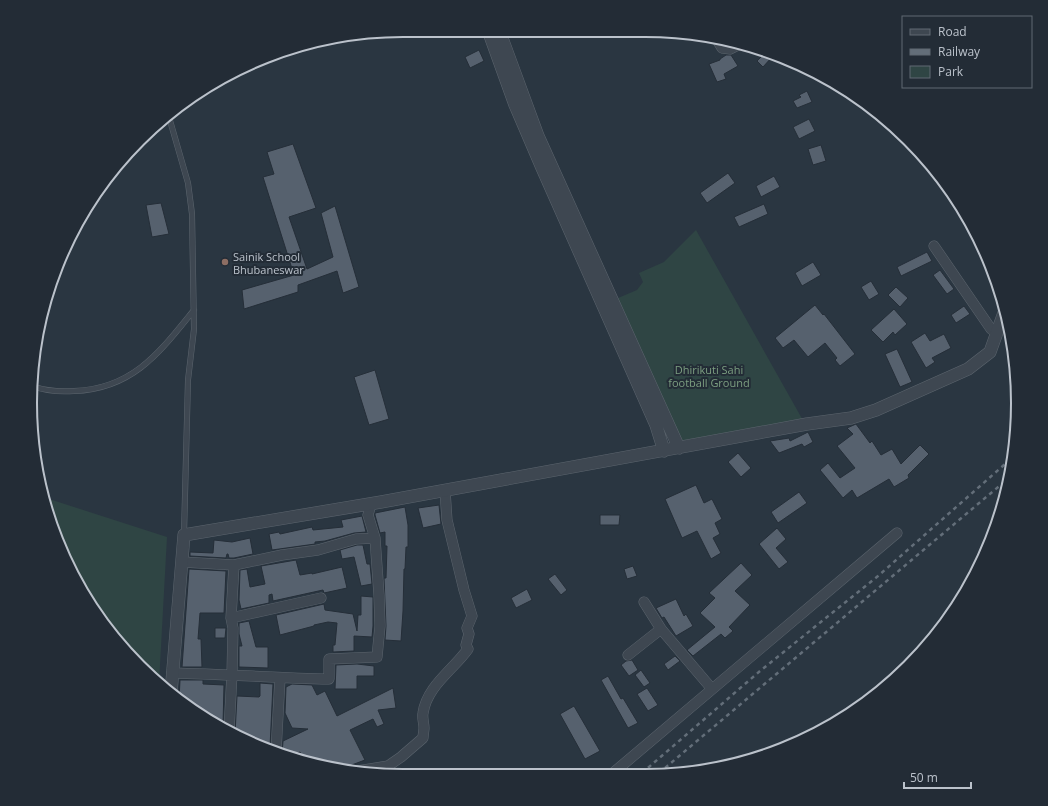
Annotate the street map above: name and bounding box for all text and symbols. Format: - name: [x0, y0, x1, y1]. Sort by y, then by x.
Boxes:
- legend: [902, 16, 1032, 88]
- text: Road: [938, 23, 967, 40]
- text: Railway: [938, 43, 981, 60]
- text: Park: [938, 63, 964, 80]
- place label: Sainik School Bhubaneswar: [233, 249, 304, 277]
- marker: Sainik School Bhubaneswar: [220, 257, 230, 267]
- park label: Dhirikuti Sahi football Ground: [668, 362, 750, 390]
- scale bar: [904, 764, 971, 790]
- text: 50 m: [910, 769, 938, 786]

